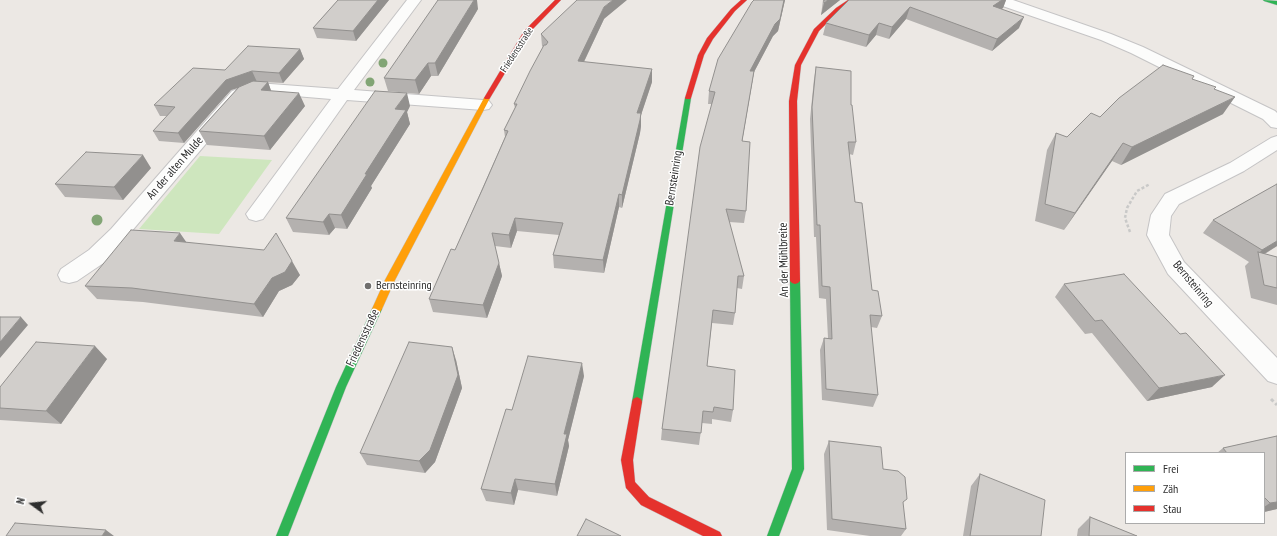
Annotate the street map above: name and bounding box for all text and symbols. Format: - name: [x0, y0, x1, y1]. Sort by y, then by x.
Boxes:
- street label: Friedensstraße: [498, 25, 536, 75]
- street label: An der alten Mulde: [144, 134, 206, 202]
- street label: Bernsteinring: [663, 149, 685, 207]
- street label: An der Mühlbreite: [776, 223, 792, 297]
- street label: Bernsteinring: [1170, 258, 1216, 310]
- place label: Bernsteinring: [376, 279, 432, 293]
- marker: Bernsteinring: [363, 281, 373, 291]
- street label: Friedensstraße: [343, 307, 383, 369]
- legend: [1125, 452, 1265, 524]
- text: Frei: [1163, 461, 1179, 476]
- text: Zäh: [1163, 481, 1178, 496]
- north arrow: [12, 484, 52, 524]
- text: N: [13, 496, 28, 506]
- text: Stau: [1163, 501, 1181, 516]

